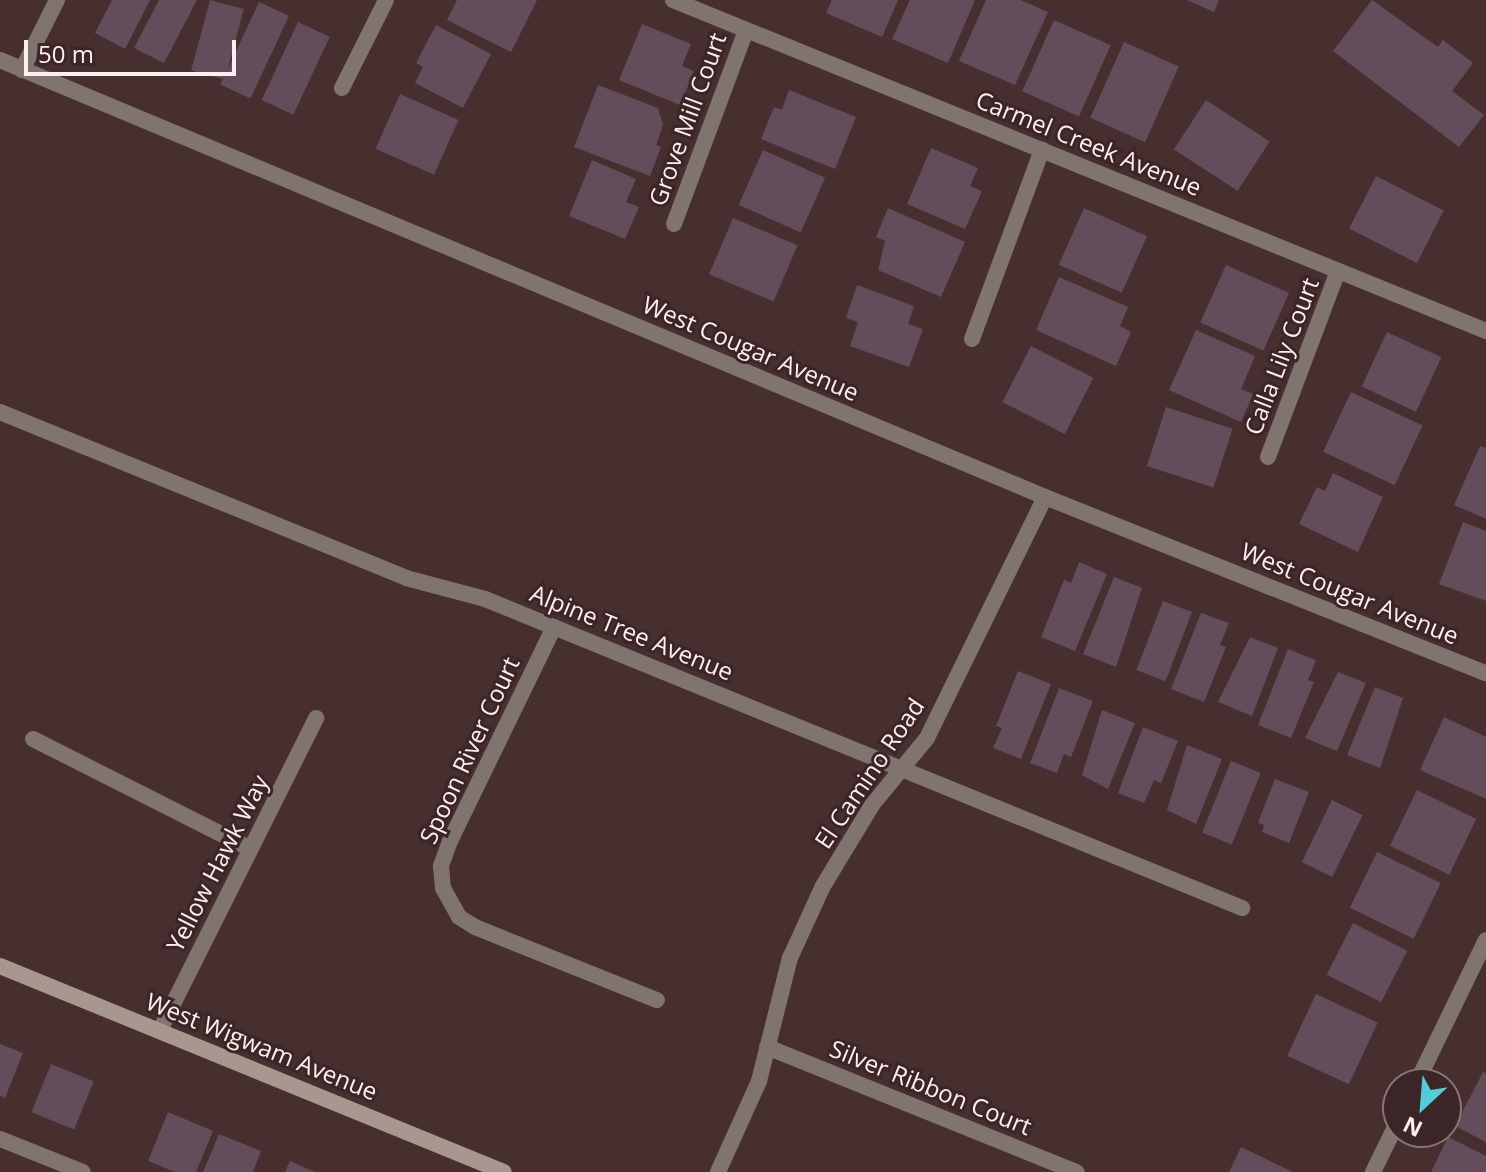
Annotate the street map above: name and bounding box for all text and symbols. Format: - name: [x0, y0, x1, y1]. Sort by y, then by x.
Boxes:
- scale bar: [28, 24, 240, 74]
- street label: Grove Mill Court: [642, 29, 732, 209]
- text: 50 m: [38, 37, 94, 70]
- street label: Carmel Creek Avenue: [972, 85, 1206, 201]
- street label: Calla Lily Court: [1238, 274, 1324, 438]
- street label: West Cougar Avenue: [639, 289, 863, 407]
- street label: West Cougar Avenue: [1237, 536, 1463, 650]
- street label: Alpine Tree Avenue: [526, 578, 738, 686]
- street label: Spoon River Court: [413, 652, 525, 848]
- street label: El Camino Road: [808, 692, 930, 854]
- street label: Yellow Hawk Way: [160, 770, 274, 956]
- street label: West Wigwam Avenue: [142, 986, 382, 1106]
- street label: Silver Ribbon Court: [826, 1033, 1036, 1141]
- north arrow: [1382, 1068, 1462, 1148]
- text: N: [1398, 1110, 1427, 1145]

